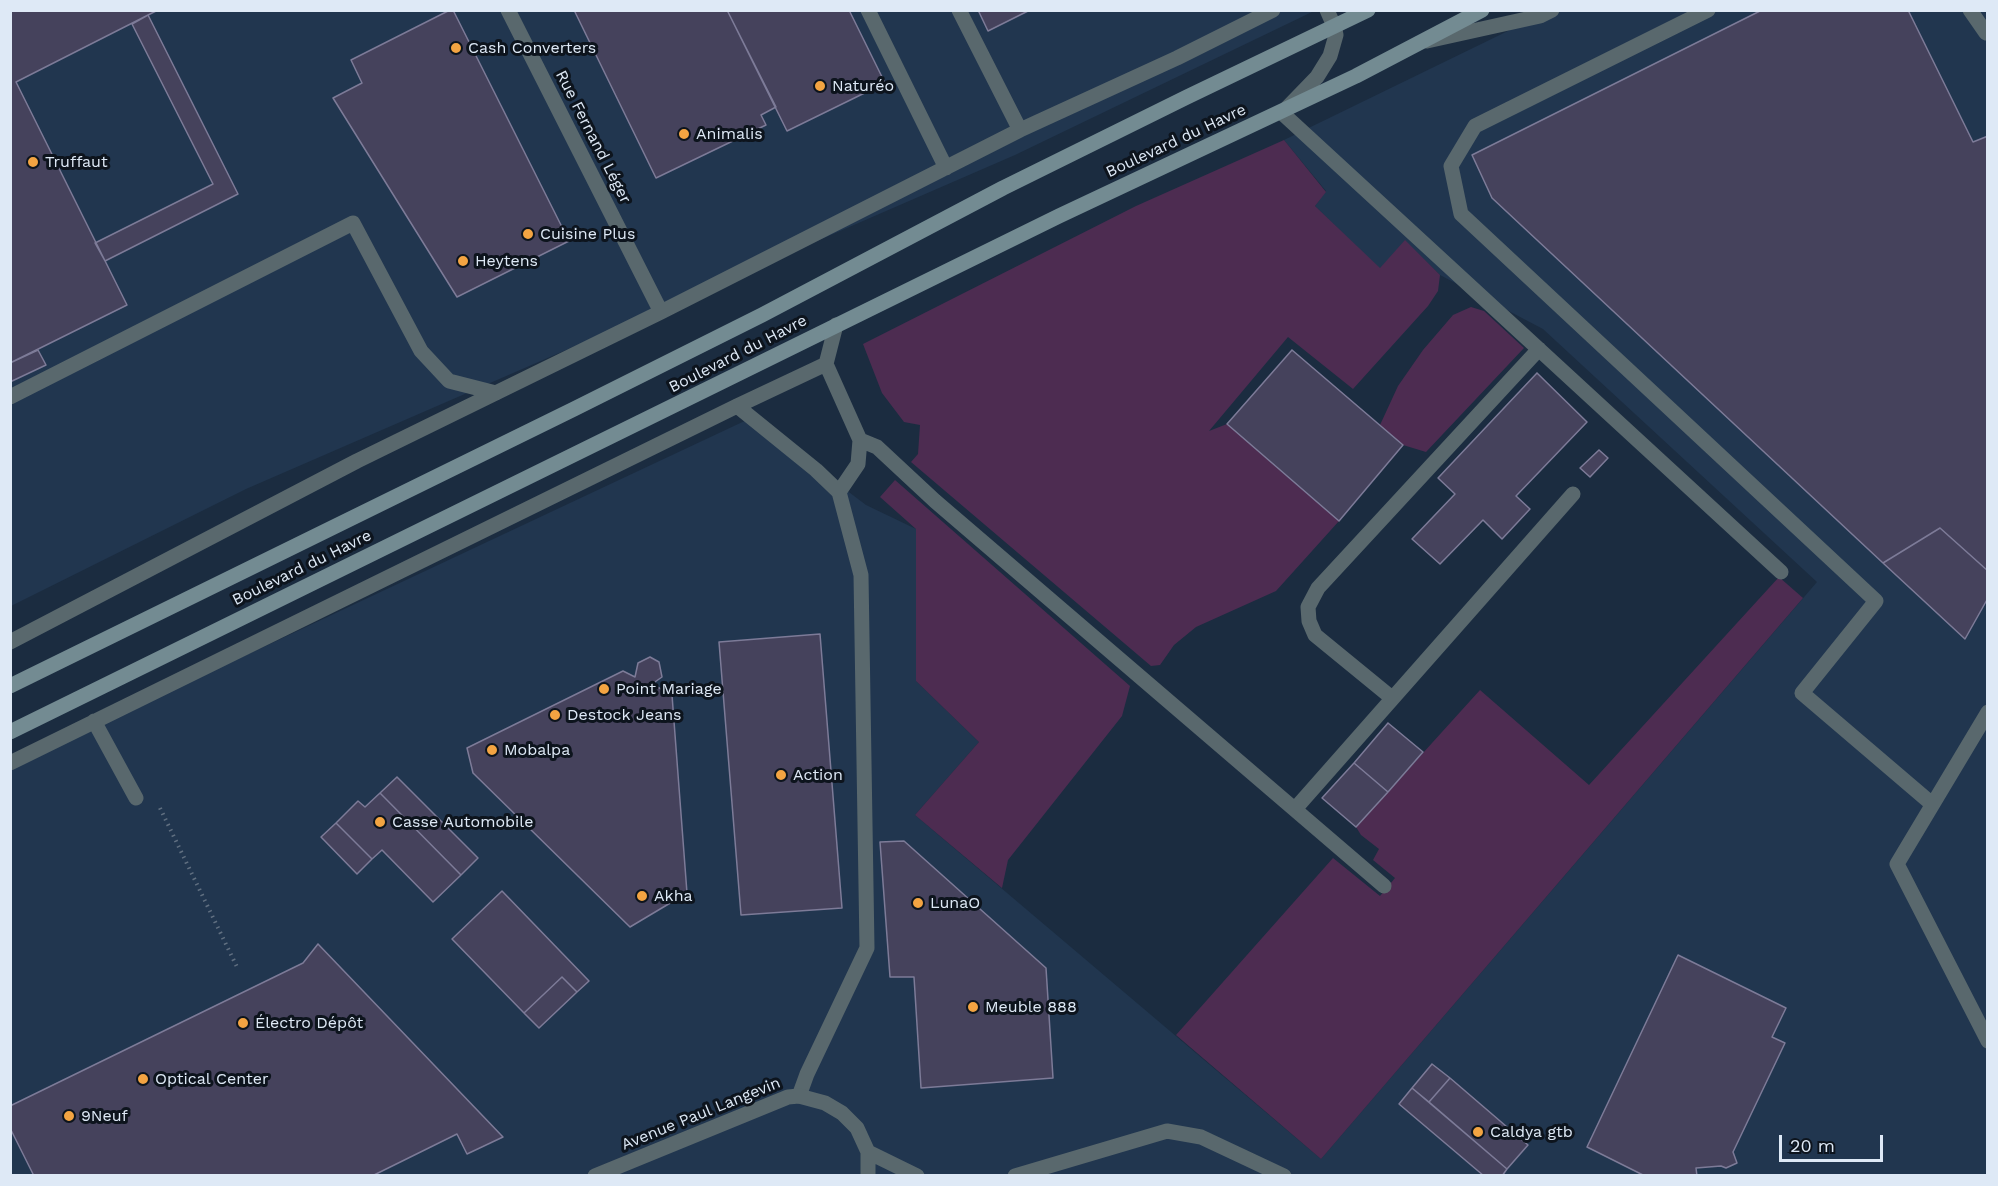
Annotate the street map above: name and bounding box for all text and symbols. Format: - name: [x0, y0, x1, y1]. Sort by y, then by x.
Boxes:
- place label: Cash Converters: [468, 38, 596, 58]
- marker: Cash Converters: [449, 41, 463, 55]
- street label: Rue Fernand Léger: [551, 67, 635, 207]
- place label: Naturéo: [832, 76, 894, 96]
- marker: Naturéo: [813, 79, 827, 93]
- street label: Boulevard du Havre: [1103, 100, 1249, 182]
- place label: Animalis: [696, 124, 763, 144]
- marker: Animalis: [677, 127, 691, 141]
- place label: Truffaut: [45, 152, 108, 172]
- marker: Truffaut: [26, 155, 40, 169]
- place label: Cuisine Plus: [540, 224, 635, 244]
- marker: Cuisine Plus: [521, 227, 535, 241]
- place label: Heytens: [475, 251, 538, 271]
- marker: Heytens: [456, 254, 470, 268]
- street label: Boulevard du Havre: [666, 311, 810, 397]
- street label: Boulevard du Havre: [229, 526, 375, 610]
- place label: Point Mariage: [616, 679, 722, 699]
- marker: Point Mariage: [597, 682, 611, 696]
- place label: Destock Jeans: [567, 705, 682, 725]
- marker: Destock Jeans: [548, 708, 562, 722]
- place label: Mobalpa: [504, 740, 570, 760]
- marker: Mobalpa: [485, 743, 499, 757]
- place label: Action: [793, 765, 843, 785]
- marker: Action: [774, 768, 788, 782]
- place label: Casse Automobile: [392, 812, 533, 832]
- marker: Casse Automobile: [373, 815, 387, 829]
- place label: Akha: [654, 886, 693, 906]
- marker: Akha: [635, 889, 649, 903]
- place label: LunaO: [930, 893, 980, 913]
- marker: LunaO: [911, 896, 925, 910]
- place label: Meuble 888: [985, 997, 1077, 1017]
- marker: Meuble 888: [966, 1000, 980, 1014]
- place label: Électro Dépôt: [255, 1013, 363, 1033]
- marker: Électro Dépôt: [236, 1016, 250, 1030]
- place label: Optical Center: [155, 1069, 269, 1089]
- marker: Optical Center: [136, 1072, 150, 1086]
- street label: Avenue Paul Langevin: [619, 1073, 783, 1155]
- place label: 9Neuf: [81, 1106, 128, 1126]
- marker: 9Neuf: [62, 1109, 76, 1123]
- place label: Caldya gtb: [1490, 1122, 1573, 1142]
- scale bar: [1782, 1123, 1886, 1161]
- marker: Caldya gtb: [1471, 1125, 1485, 1139]
- text: 20 m: [1790, 1135, 1835, 1156]

